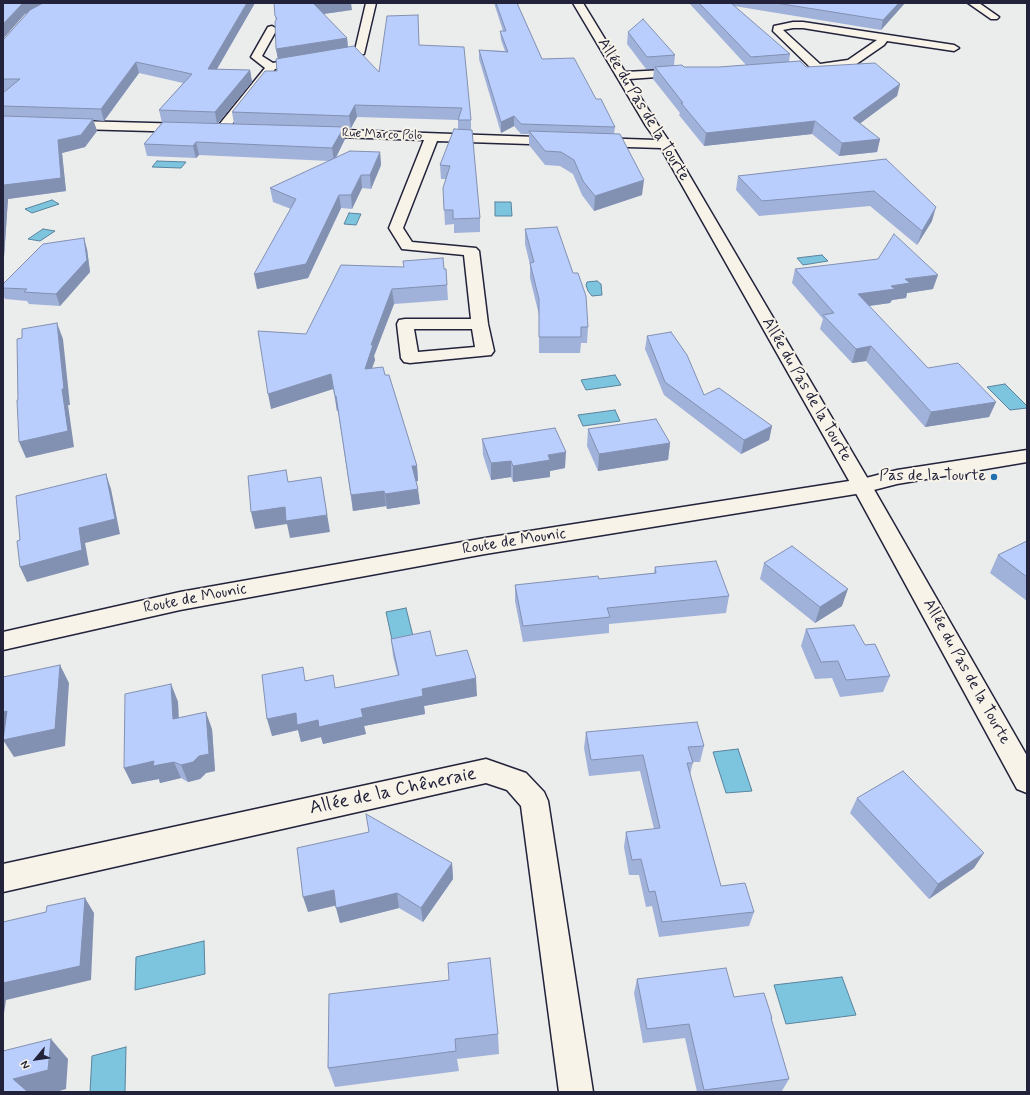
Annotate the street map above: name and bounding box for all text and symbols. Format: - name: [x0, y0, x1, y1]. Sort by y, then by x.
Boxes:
- street label: Allée du Pas de la Tourte: [593, 35, 693, 185]
- street label: Rue Marco Polo: [342, 126, 422, 144]
- street label: Allée du Pas de la Tourte: [757, 315, 855, 465]
- place label: Pas de la Tourte: [879, 467, 986, 487]
- marker: Pas de la Tourte: [989, 472, 999, 482]
- street label: Route de Mounic: [461, 524, 567, 560]
- street label: Route de Mounic: [142, 580, 248, 618]
- street label: Allée du Pas de la Tourte: [918, 596, 1014, 748]
- street label: Allée de la Chêneraie: [308, 763, 478, 821]
- north arrow: [16, 1039, 56, 1079]
- text: N: [18, 1058, 33, 1071]

